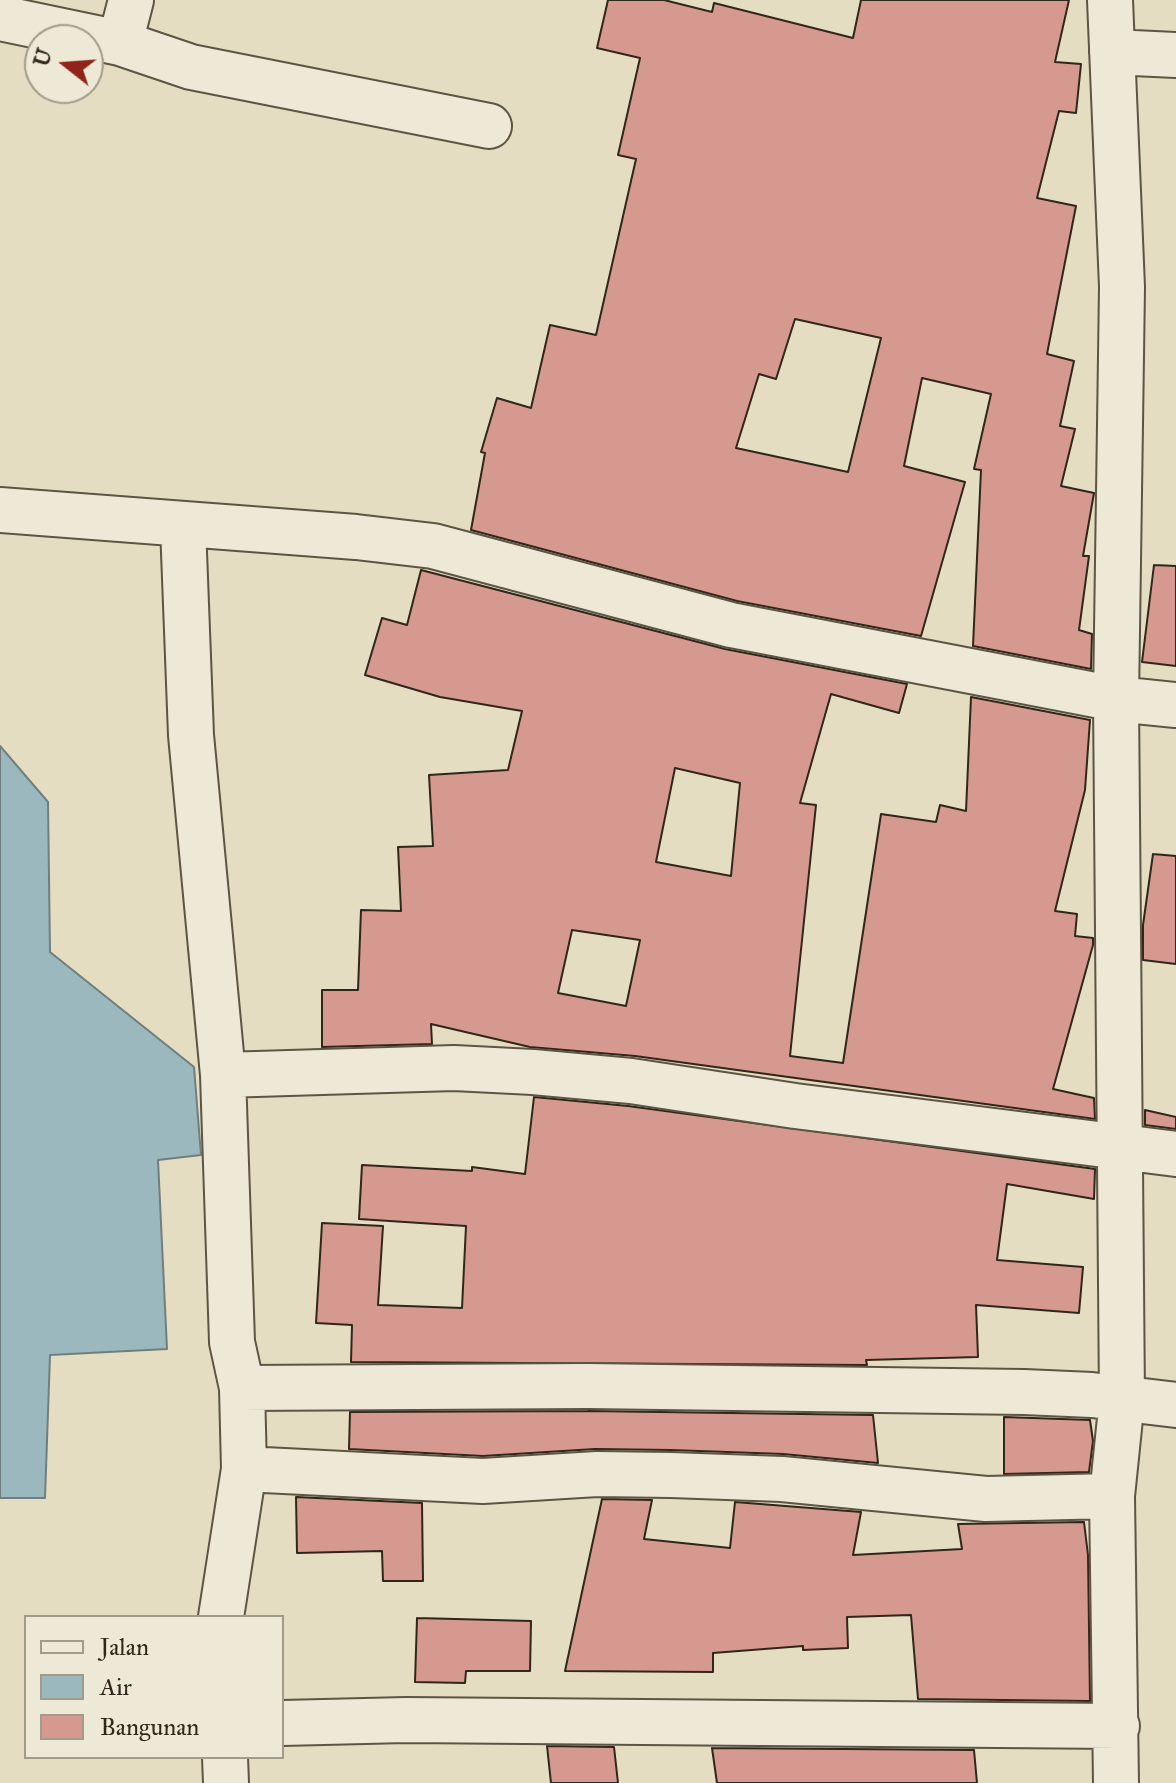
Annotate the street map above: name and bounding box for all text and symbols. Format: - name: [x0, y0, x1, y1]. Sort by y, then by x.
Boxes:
- north arrow: [24, 24, 104, 104]
- text: U: [27, 45, 58, 70]
- legend: [24, 1615, 284, 1759]
- text: Jalan: [100, 1632, 149, 1662]
- text: Air: [100, 1672, 132, 1702]
- text: Bangunan: [100, 1712, 199, 1742]

